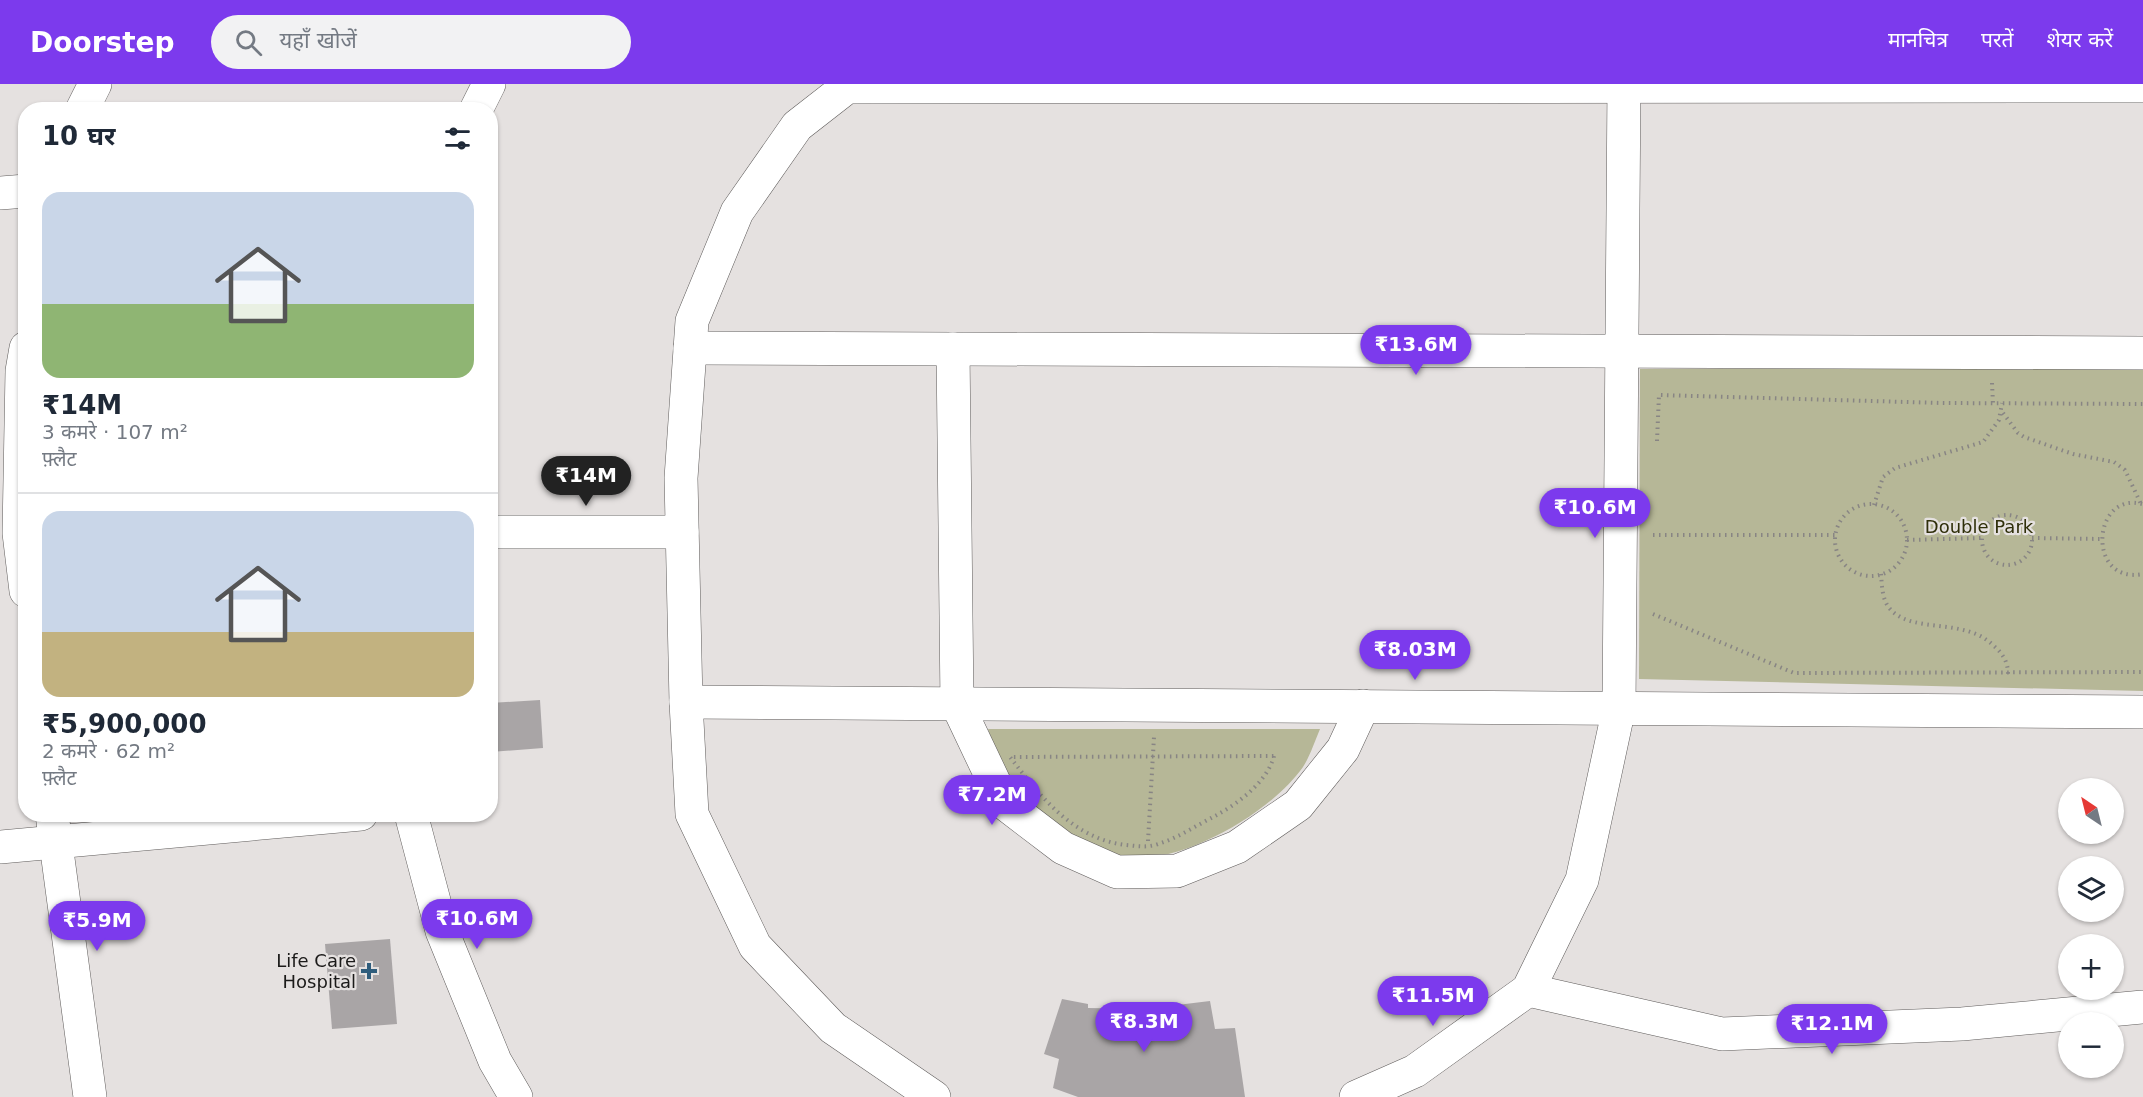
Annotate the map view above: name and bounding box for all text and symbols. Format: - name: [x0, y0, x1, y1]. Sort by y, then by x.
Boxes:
- search box: [211, 15, 631, 69]
- text: Doorstep: [30, 26, 175, 59]
- icon: search: [232, 26, 265, 59]
- text: यहाँ खोजें: [280, 28, 357, 53]
- text: मानचित्र: [1888, 28, 1948, 52]
- text: परतें: [1981, 28, 2014, 52]
- text: शेयर करें: [2047, 28, 2113, 52]
- text: 10 घर: [42, 121, 116, 151]
- icon: filters: [441, 122, 474, 155]
- icon: home: [204, 231, 312, 339]
- pin: ₹13.6M: [1367, 325, 1465, 376]
- text: ₹13.6M: [1374, 332, 1458, 356]
- text: ₹14M: [42, 390, 122, 420]
- text: 3 कमरे · 107 m²: [42, 420, 188, 444]
- text: फ़्लैट: [42, 447, 77, 471]
- pin: ₹14M: [550, 456, 622, 507]
- text: ₹14M: [555, 463, 617, 487]
- pin: ₹10.6M: [1546, 488, 1644, 539]
- text: ₹10.6M: [1553, 495, 1637, 519]
- park label: Double Park: [1925, 516, 2034, 537]
- icon: home: [204, 550, 312, 658]
- pin: ₹8.03M: [1366, 630, 1464, 681]
- text: ₹8.03M: [1373, 637, 1457, 661]
- text: ₹5,900,000: [42, 709, 206, 739]
- text: 2 कमरे · 62 m²: [42, 739, 175, 763]
- text: फ़्लैट: [42, 766, 77, 790]
- pin: ₹7.2M: [950, 775, 1034, 826]
- north arrow: [2058, 778, 2124, 844]
- map controls: [2058, 778, 2124, 1078]
- text: ₹7.2M: [957, 782, 1027, 806]
- button: layers: [2058, 856, 2124, 922]
- pin: ₹10.6M: [428, 899, 526, 950]
- pin: ₹5.9M: [55, 901, 139, 952]
- text: ₹10.6M: [435, 906, 519, 930]
- text: ₹5.9M: [62, 908, 132, 932]
- button: +: [2058, 934, 2124, 1000]
- place label: Life Care Hospital: [276, 950, 356, 992]
- marker: Life Care Hospital: [360, 962, 378, 980]
- pin: ₹11.5M: [1384, 976, 1482, 1027]
- text: ₹11.5M: [1391, 983, 1475, 1007]
- pin: ₹8.3M: [1102, 1002, 1186, 1053]
- pin: ₹12.1M: [1783, 1004, 1881, 1055]
- text: ₹8.3M: [1109, 1009, 1179, 1033]
- text: ₹12.1M: [1790, 1011, 1874, 1035]
- button: −: [2058, 1012, 2124, 1078]

